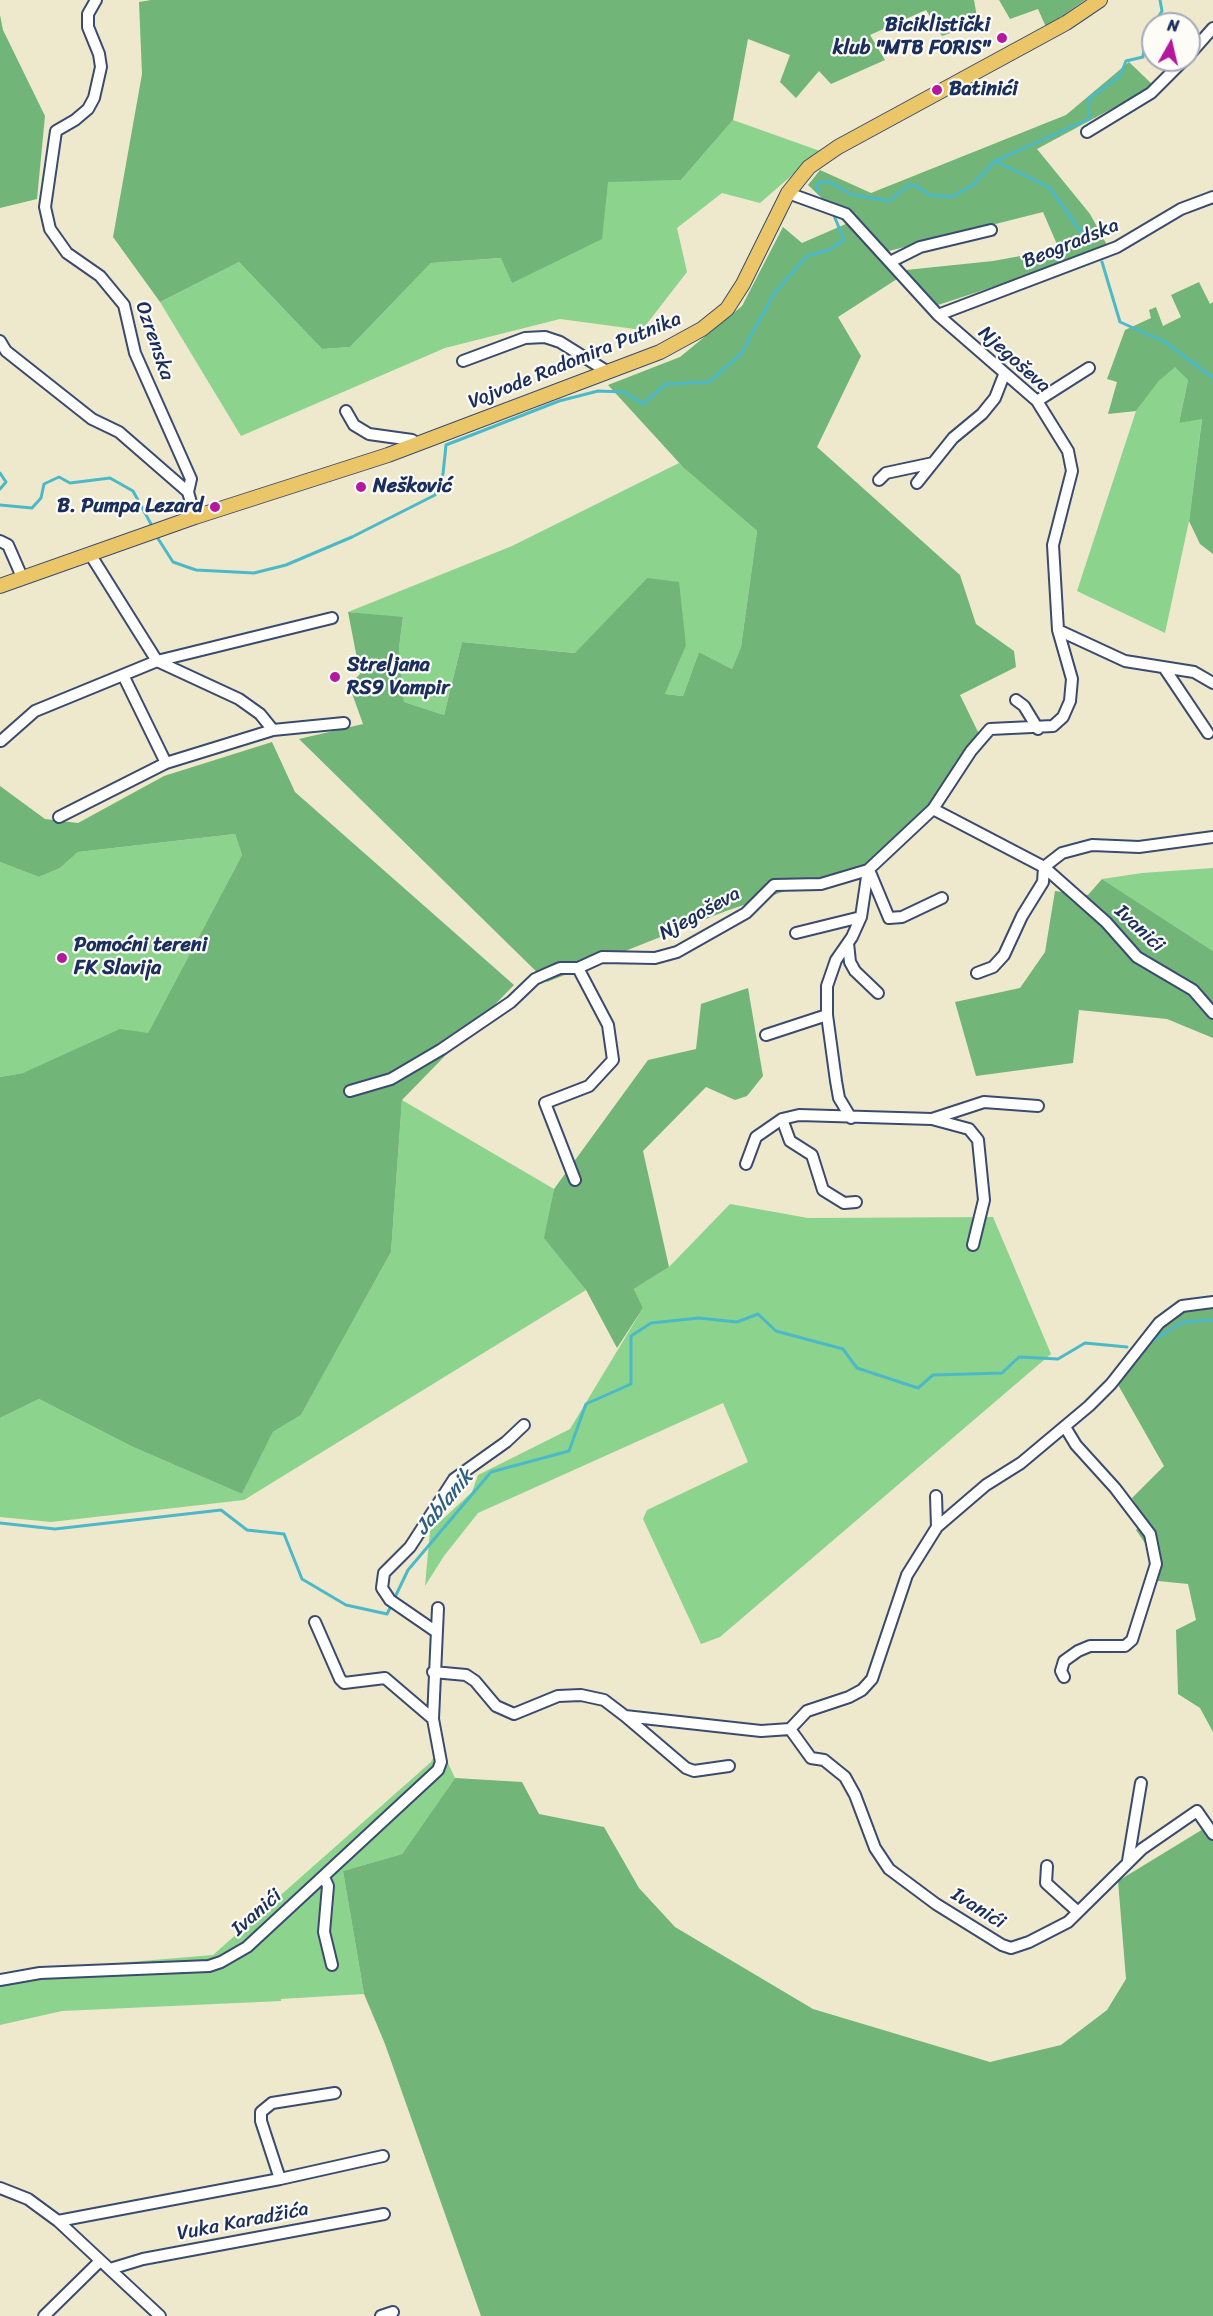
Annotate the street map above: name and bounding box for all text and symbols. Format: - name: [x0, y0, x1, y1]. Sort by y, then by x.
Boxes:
- text: N: [1166, 11, 1181, 41]
- north arrow: [1141, 12, 1201, 72]
- place label: Biciklistički klub "MTB FORIS": [833, 14, 990, 61]
- marker: Biciklistički klub "MTB FORIS": [995, 31, 1009, 45]
- place label: Batinići: [949, 78, 1018, 102]
- marker: Batinići: [930, 83, 944, 97]
- street label: Beogradska: [1019, 214, 1123, 274]
- street label: Ozrenska: [129, 298, 179, 384]
- street label: Vojvode Radomira Putnika: [465, 307, 685, 415]
- street label: Njegoševa: [973, 321, 1055, 399]
- place label: Nešković: [373, 475, 452, 499]
- marker: Nešković: [354, 480, 368, 494]
- place label: B. Pumpa Lezard: [57, 495, 203, 519]
- marker: B. Pumpa Lezard: [208, 500, 222, 514]
- place label: Streljana RS9 Vampir: [347, 654, 449, 701]
- marker: Streljana RS9 Vampir: [328, 670, 342, 684]
- street label: Njegoševa: [655, 882, 745, 946]
- street label: Ivanići: [1109, 900, 1169, 958]
- place label: Pomoćni tereni FK Slavija: [74, 934, 207, 981]
- marker: Pomoćni tereni FK Slavija: [55, 951, 69, 965]
- water label: Jablanik: [411, 1465, 479, 1541]
- street label: Ivanići: [947, 1883, 1009, 1935]
- street label: Ivanići: [227, 1885, 287, 1941]
- street label: Vuka Karadžića: [175, 2198, 311, 2246]

